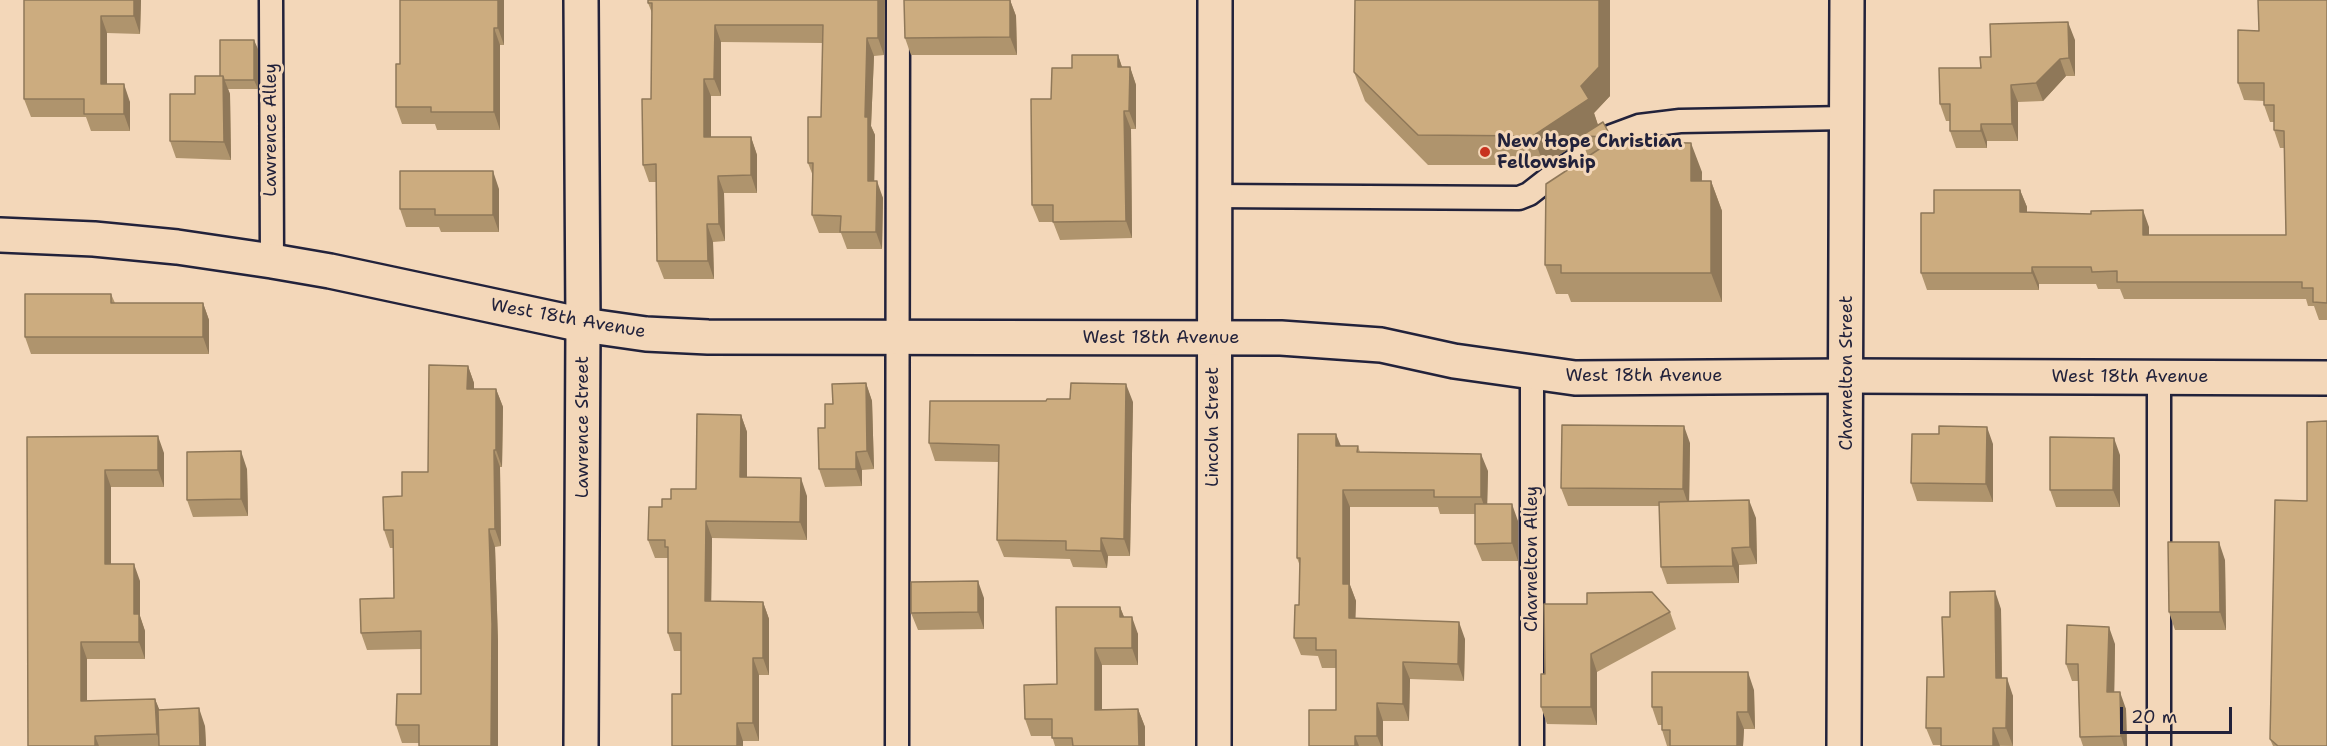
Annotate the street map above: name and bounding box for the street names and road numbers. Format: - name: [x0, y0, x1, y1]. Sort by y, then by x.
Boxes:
- street label: Lawrence Alley: [260, 63, 282, 197]
- street label: West 18th Avenue: [489, 295, 647, 343]
- street label: Charnelton Street: [1836, 295, 1858, 451]
- street label: West 18th Avenue: [1082, 327, 1240, 349]
- street label: Lawrence Street: [572, 356, 594, 498]
- street label: West 18th Avenue: [1565, 365, 1723, 387]
- street label: West 18th Avenue: [2051, 366, 2209, 388]
- street label: Lincoln Street: [1202, 367, 1224, 487]
- street label: Charnelton Alley: [1521, 486, 1543, 632]

